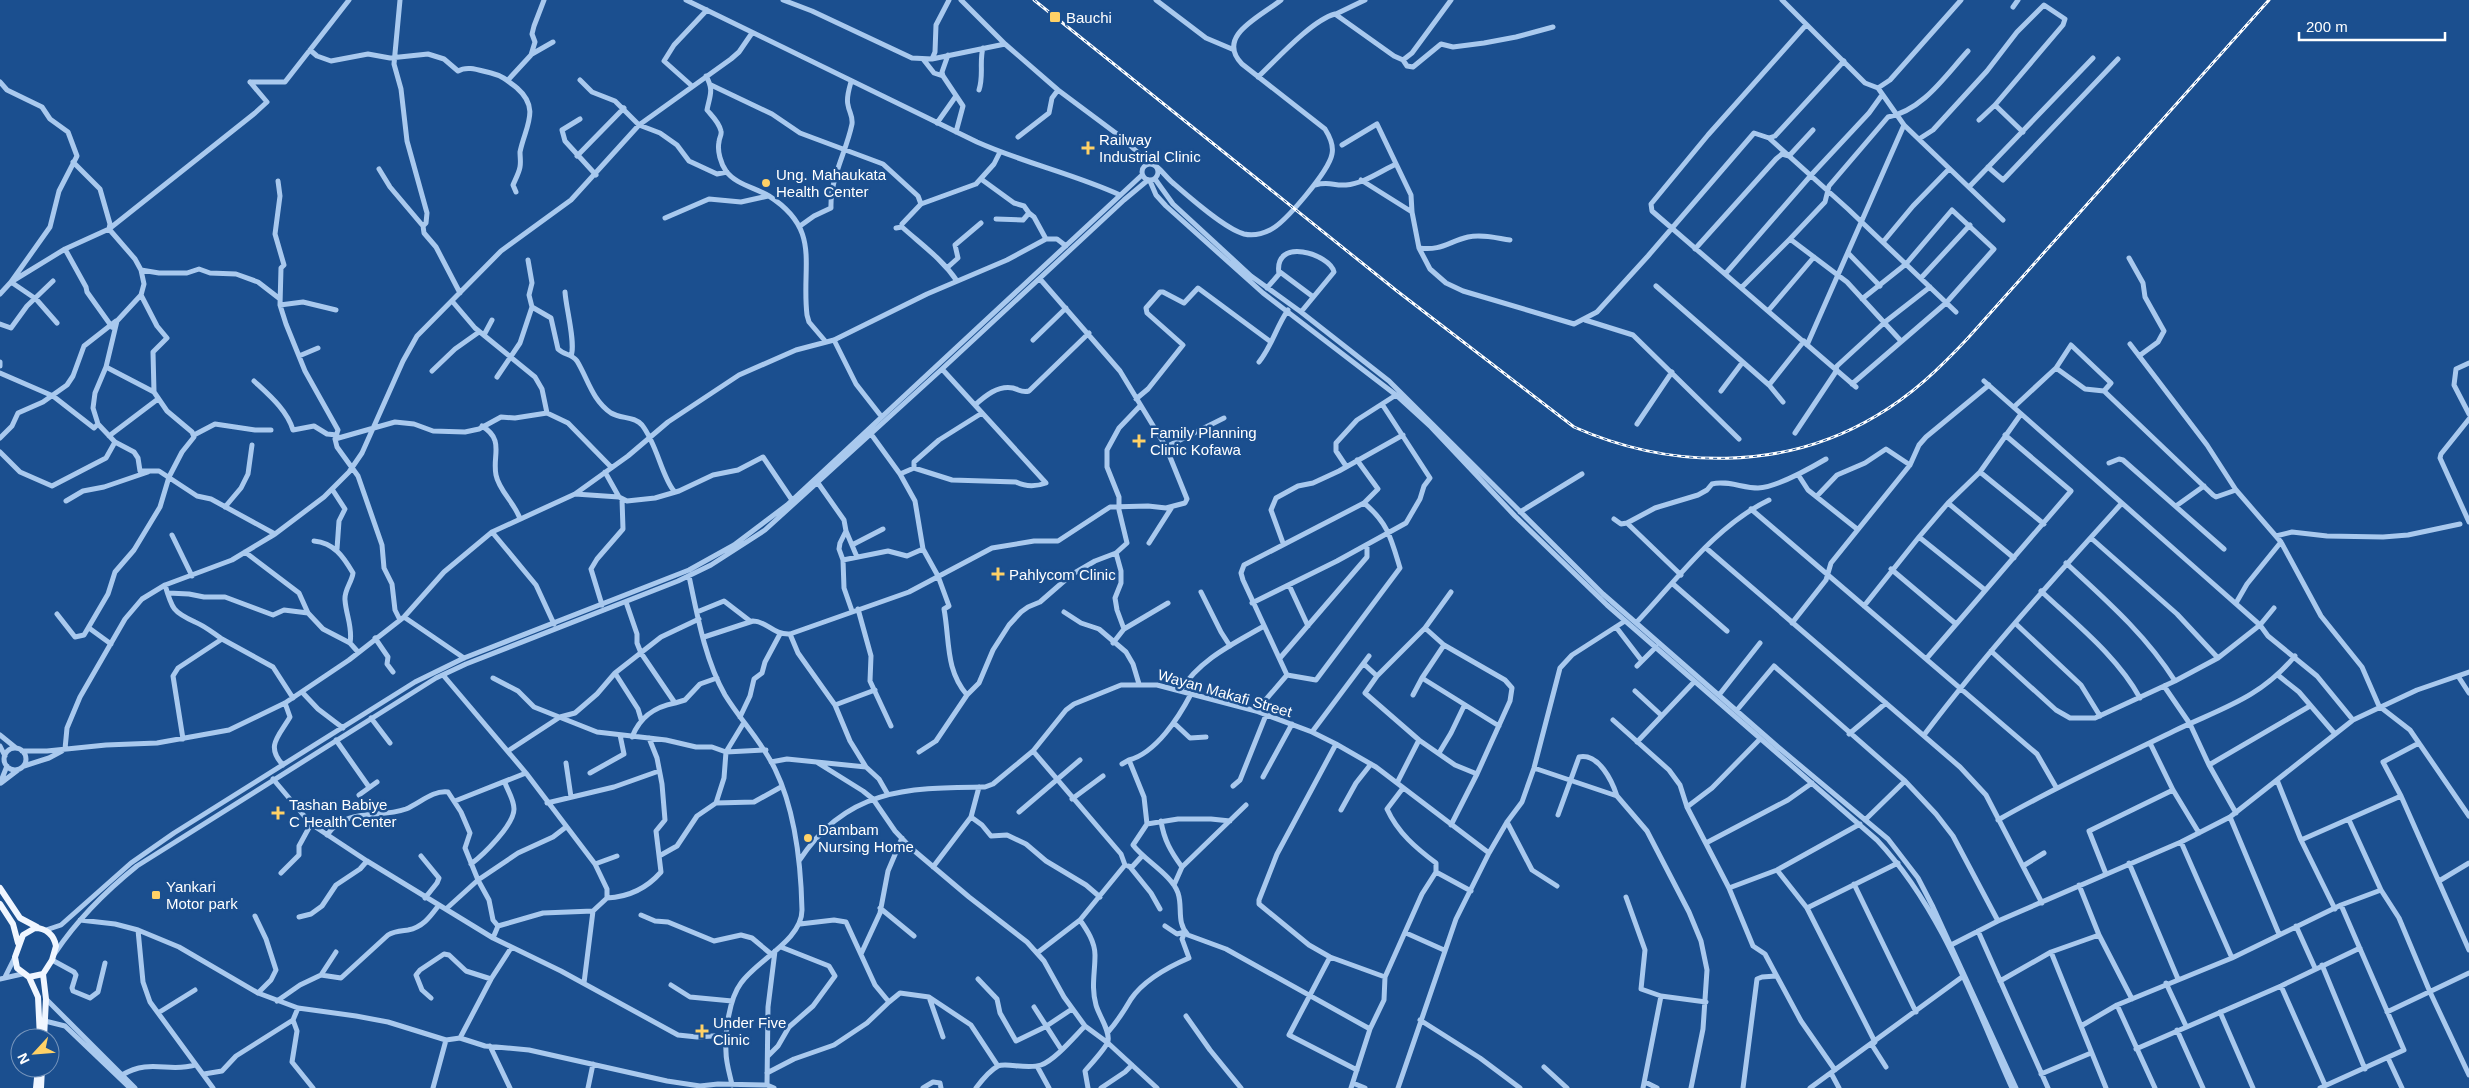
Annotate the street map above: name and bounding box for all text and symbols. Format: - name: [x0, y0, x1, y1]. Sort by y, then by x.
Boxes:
- place label: Bauchi: [1066, 9, 1112, 26]
- marker: Bauchi: [1048, 10, 1062, 24]
- scale bar: [2299, 10, 2445, 42]
- text: 200 m: [2306, 18, 2348, 35]
- place label: Railway Industrial Clinic: [1099, 131, 1201, 165]
- marker: Railway Industrial Clinic: [1081, 141, 1095, 155]
- place label: Ung. Mahaukata Health Center: [776, 166, 887, 200]
- marker: Ung. Mahaukata Health Center: [760, 177, 772, 189]
- place label: Family Planning Clinic Kofawa: [1150, 424, 1257, 458]
- marker: Family Planning Clinic Kofawa: [1132, 434, 1146, 448]
- place label: Pahlycom Clinic: [1009, 566, 1116, 583]
- marker: Pahlycom Clinic: [991, 567, 1005, 581]
- street label: Wayan Makafi Street: [1156, 666, 1295, 721]
- place label: Tashan Babiye C Health Center: [289, 796, 397, 830]
- marker: Tashan Babiye C Health Center: [271, 806, 285, 820]
- place label: Dambam Nursing Home: [818, 821, 914, 855]
- marker: Dambam Nursing Home: [802, 832, 814, 844]
- place label: Yankari Motor park: [166, 878, 238, 912]
- marker: Yankari Motor park: [150, 889, 162, 901]
- place label: Under Five Clinic: [713, 1014, 786, 1048]
- marker: Under Five Clinic: [695, 1024, 709, 1038]
- north arrow: [10, 1028, 60, 1078]
- text: N: [14, 1051, 33, 1067]

